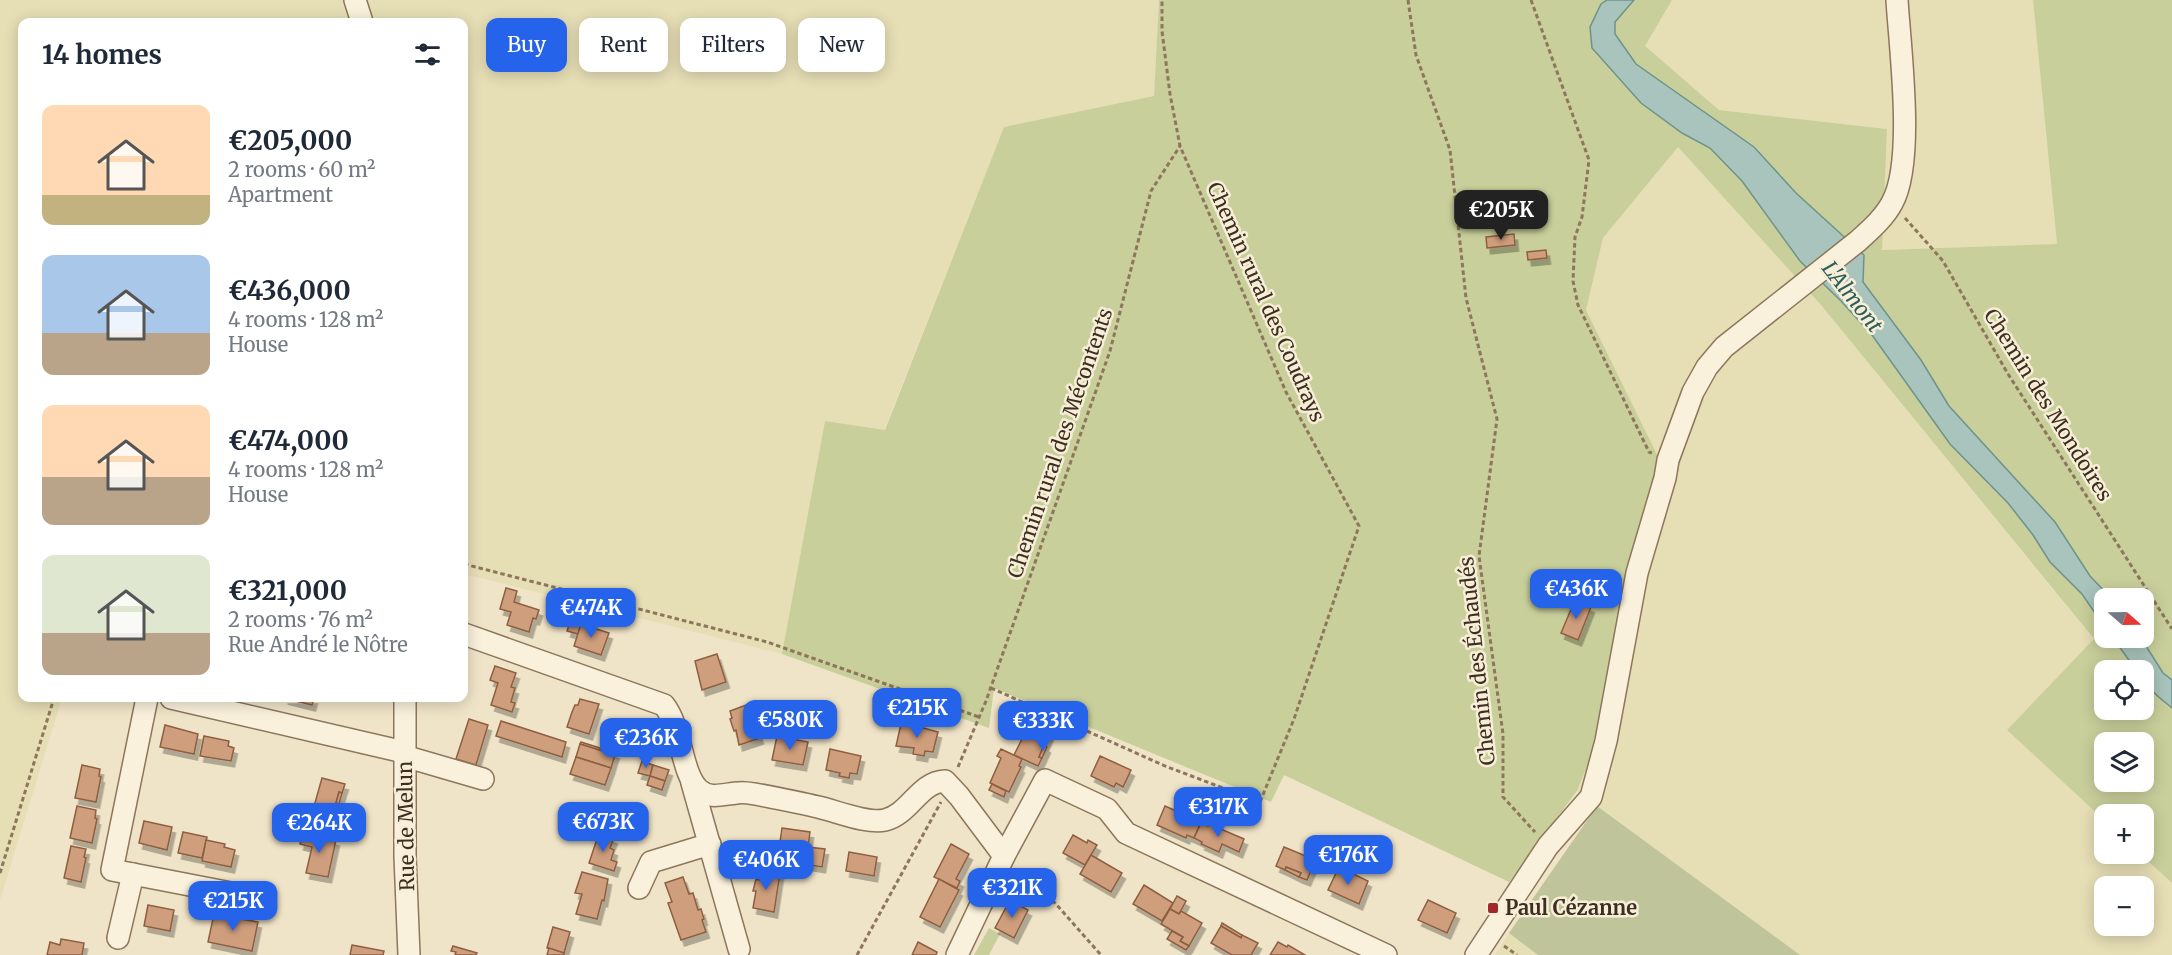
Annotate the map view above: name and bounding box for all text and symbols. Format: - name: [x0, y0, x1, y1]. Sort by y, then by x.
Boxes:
- chip: Buy: [486, 18, 567, 72]
- chip: Rent: [579, 18, 668, 72]
- chip: Filters: [680, 18, 786, 72]
- chip: New: [798, 18, 885, 72]
- text: 14 homes: [42, 38, 162, 71]
- icon: filters: [411, 38, 444, 71]
- text: €205,000: [228, 124, 352, 157]
- icon: home: [90, 129, 162, 201]
- text: 2 rooms · 60 m²: [228, 157, 375, 182]
- street label: Chemin rural des Coudrays: [1202, 178, 1331, 426]
- text: Apartment: [228, 182, 333, 207]
- pin: €205K: [1459, 190, 1543, 241]
- text: €205K: [1468, 197, 1534, 222]
- water label: L'Almont: [1816, 256, 1889, 338]
- text: €436,000: [228, 274, 351, 307]
- icon: home: [90, 279, 162, 351]
- street label: Chemin des Mondoires: [1979, 304, 2118, 506]
- street label: Chemin rural des Mécontents: [1002, 305, 1118, 581]
- text: 4 rooms · 128 m²: [228, 307, 383, 332]
- text: House: [228, 332, 288, 357]
- text: €474,000: [228, 424, 349, 457]
- icon: home: [90, 429, 162, 501]
- text: 4 rooms · 128 m²: [228, 457, 383, 482]
- text: House: [228, 482, 288, 507]
- street label: Chemin des Échaudés: [1451, 555, 1500, 767]
- pin: €436K: [1534, 569, 1618, 620]
- text: €321,000: [228, 574, 347, 607]
- text: €436K: [1544, 576, 1608, 601]
- icon: home: [90, 579, 162, 651]
- pin: €474K: [549, 588, 633, 639]
- north arrow: [2094, 588, 2154, 648]
- map controls: [2094, 588, 2154, 936]
- text: €474K: [560, 595, 622, 620]
- text: 2 rooms · 76 m²: [228, 607, 373, 632]
- text: Rue André le Nôtre: [228, 632, 408, 657]
- button: locate: [2094, 660, 2154, 720]
- pin: €215K: [875, 688, 959, 739]
- text: €215K: [886, 695, 948, 720]
- pin: €580K: [748, 700, 832, 751]
- pin: €333K: [1001, 701, 1085, 752]
- text: €580K: [757, 707, 823, 732]
- text: €333K: [1012, 708, 1074, 733]
- pin: €236K: [604, 718, 688, 769]
- text: €236K: [614, 725, 678, 750]
- button: layers: [2094, 732, 2154, 792]
- street label: Rue de Melun: [392, 761, 419, 891]
- pin: €317K: [1176, 787, 1260, 838]
- text: €317K: [1188, 794, 1248, 819]
- pin: €673K: [561, 802, 645, 853]
- pin: €264K: [277, 803, 361, 854]
- button: +: [2094, 804, 2154, 864]
- text: €673K: [572, 809, 634, 834]
- text: €264K: [286, 810, 352, 835]
- pin: €176K: [1306, 835, 1390, 886]
- pin: €406K: [724, 840, 808, 891]
- text: €176K: [1318, 842, 1378, 867]
- text: €406K: [733, 847, 800, 872]
- pin: €321K: [970, 868, 1054, 919]
- text: €321K: [982, 875, 1043, 900]
- button: −: [2094, 876, 2154, 936]
- pin: €215K: [191, 881, 275, 932]
- text: €215K: [202, 888, 264, 913]
- place label: Paul Cézanne: [1505, 895, 1637, 920]
- marker: Paul Cézanne: [1486, 901, 1500, 915]

